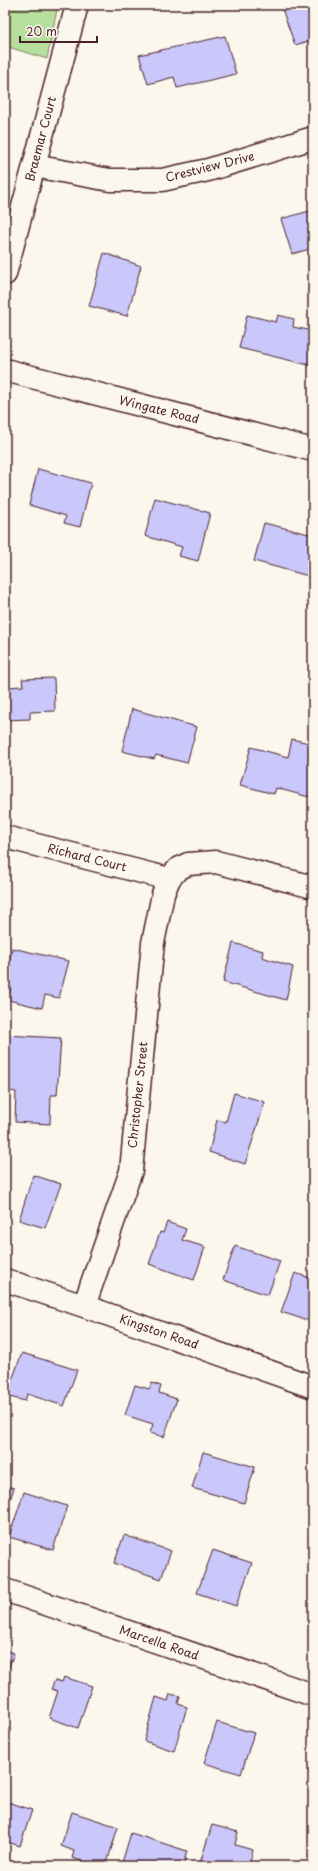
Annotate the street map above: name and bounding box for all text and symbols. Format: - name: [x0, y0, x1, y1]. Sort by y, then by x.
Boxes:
- scale bar: [20, 18, 97, 44]
- text: 20 m: [26, 22, 57, 40]
- street label: Braemar Court: [20, 94, 60, 183]
- street label: Crestview Drive: [163, 146, 256, 186]
- street label: Wingate Road: [117, 390, 201, 428]
- street label: Richard Court: [46, 839, 129, 876]
- street label: Christopher Street: [122, 1041, 152, 1149]
- street label: Kingston Road: [117, 1309, 201, 1353]
- street label: Marcella Road: [117, 1620, 201, 1664]

